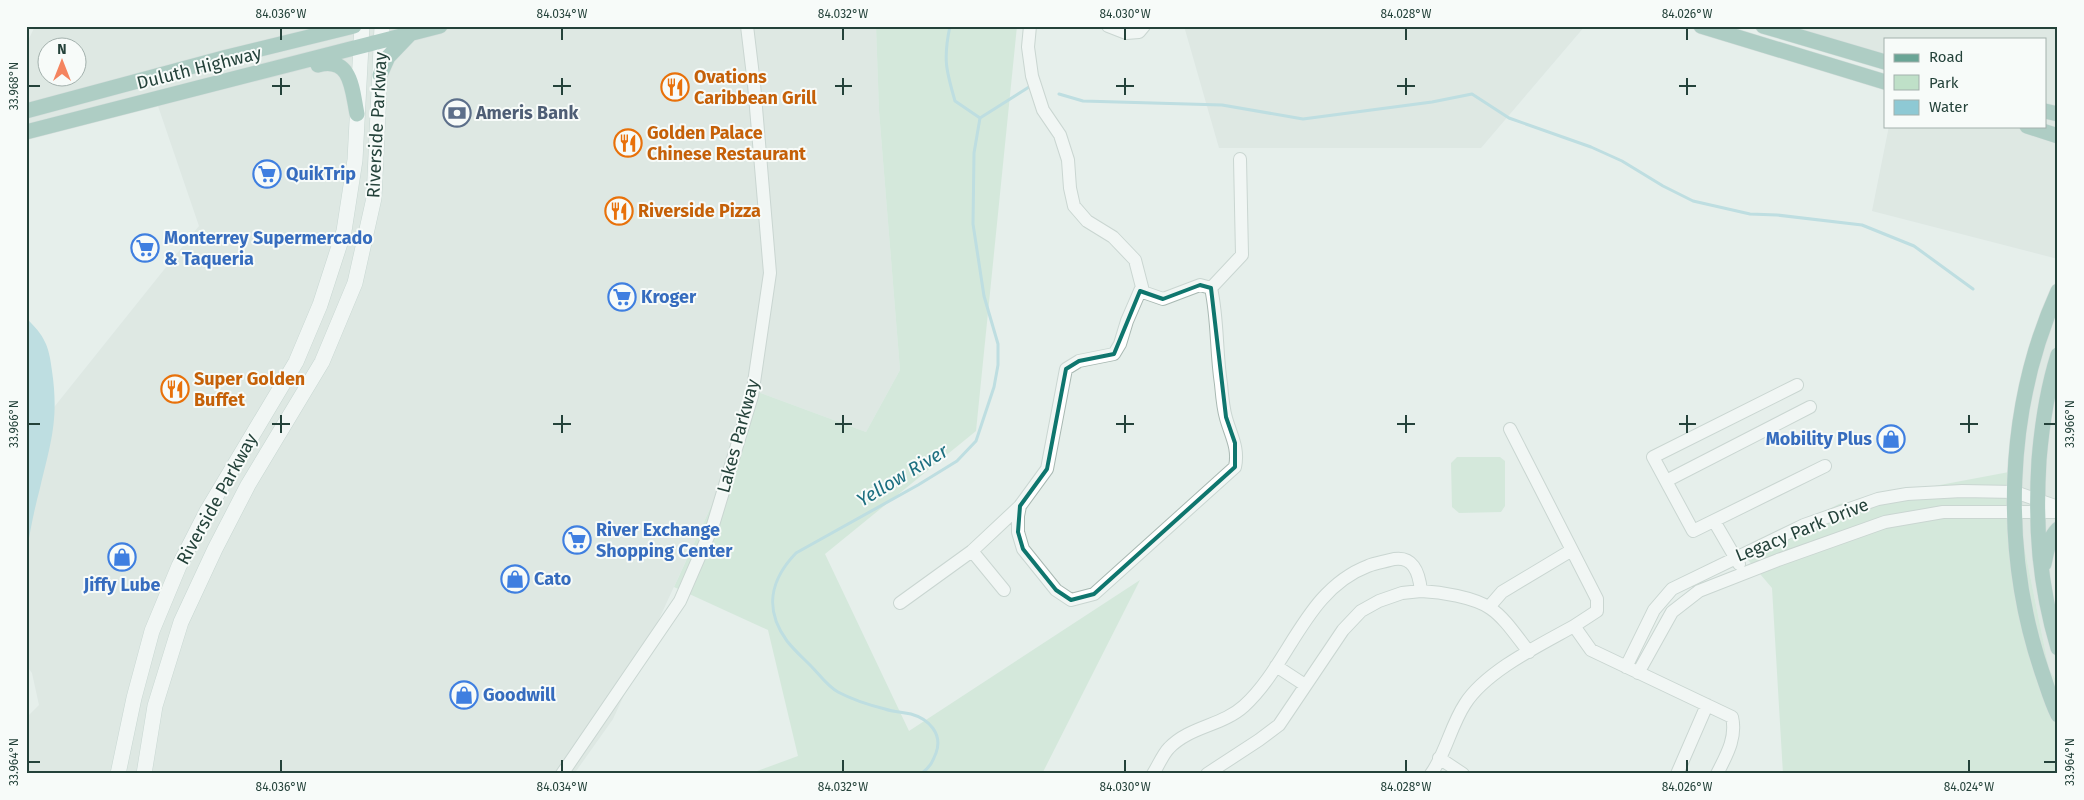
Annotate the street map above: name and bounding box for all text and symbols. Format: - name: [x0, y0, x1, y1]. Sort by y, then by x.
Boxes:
- text: 84.036°W: [256, 7, 306, 21]
- text: 84.034°W: [537, 7, 587, 21]
- text: 84.032°W: [818, 7, 868, 21]
- text: 84.030°W: [1099, 7, 1151, 21]
- text: 84.028°W: [1380, 7, 1432, 21]
- text: 84.026°W: [1662, 7, 1712, 21]
- north arrow: [38, 38, 88, 88]
- legend: [1884, 38, 2046, 128]
- text: N: [57, 41, 67, 58]
- street label: Duluth Highway: [134, 42, 264, 94]
- text: Road: [1929, 48, 1964, 66]
- street label: Riverside Parkway: [362, 51, 392, 199]
- text: 33.968°N: [7, 62, 21, 110]
- place label: Ovations Caribbean Grill: [694, 66, 817, 109]
- restaurant icon: Ovations Caribbean Grill: [660, 72, 690, 102]
- text: Park: [1929, 74, 1959, 92]
- bank icon: Ameris Bank: [442, 98, 472, 128]
- text: Water: [1929, 98, 1968, 116]
- place label: Ameris Bank: [475, 102, 579, 124]
- place label: Golden Palace Chinese Restaurant: [647, 122, 807, 165]
- restaurant icon: Golden Palace Chinese Restaurant: [613, 128, 643, 158]
- supermarket icon: QuikTrip: [252, 159, 282, 189]
- place label: QuikTrip: [286, 163, 356, 185]
- restaurant icon: Riverside Pizza: [604, 196, 634, 226]
- place label: Riverside Pizza: [638, 200, 761, 222]
- place label: Monterrey Supermercado & Taqueria: [164, 227, 373, 270]
- supermarket icon: Monterrey Supermercado & Taqueria: [130, 233, 160, 263]
- supermarket icon: Kroger: [607, 282, 637, 312]
- place label: Kroger: [641, 286, 697, 308]
- place label: Super Golden Buffet: [194, 368, 305, 411]
- restaurant icon: Super Golden Buffet: [160, 374, 190, 404]
- street label: Lakes Parkway: [712, 376, 764, 495]
- text: 33.966°N: [7, 400, 21, 448]
- text: 33.966°N: [2063, 400, 2077, 448]
- shop icon: Mobility Plus: [1876, 424, 1906, 454]
- place label: Mobility Plus: [1766, 428, 1872, 450]
- street label: Riverside Parkway: [172, 429, 262, 568]
- water label: Yellow River: [853, 439, 953, 512]
- street label: Legacy Park Drive: [1732, 493, 1872, 567]
- place label: River Exchange Shopping Center: [596, 519, 733, 562]
- supermarket icon: River Exchange Shopping Center: [562, 525, 592, 555]
- shop icon: Jiffy Lube: [107, 542, 137, 572]
- shop icon: Cato: [500, 564, 530, 594]
- place label: Cato: [534, 568, 571, 590]
- place label: Jiffy Lube: [82, 574, 161, 596]
- shop icon: Goodwill: [449, 680, 479, 710]
- place label: Goodwill: [483, 684, 556, 706]
- text: 33.964°N: [7, 738, 21, 786]
- text: 33.964°N: [2063, 738, 2077, 786]
- text: 84.036°W: [256, 780, 306, 794]
- text: 84.034°W: [537, 780, 587, 794]
- text: 84.032°W: [818, 780, 868, 794]
- text: 84.030°W: [1099, 780, 1151, 794]
- text: 84.028°W: [1380, 780, 1432, 794]
- text: 84.026°W: [1662, 780, 1712, 794]
- text: 84.024°W: [1944, 780, 1994, 794]

